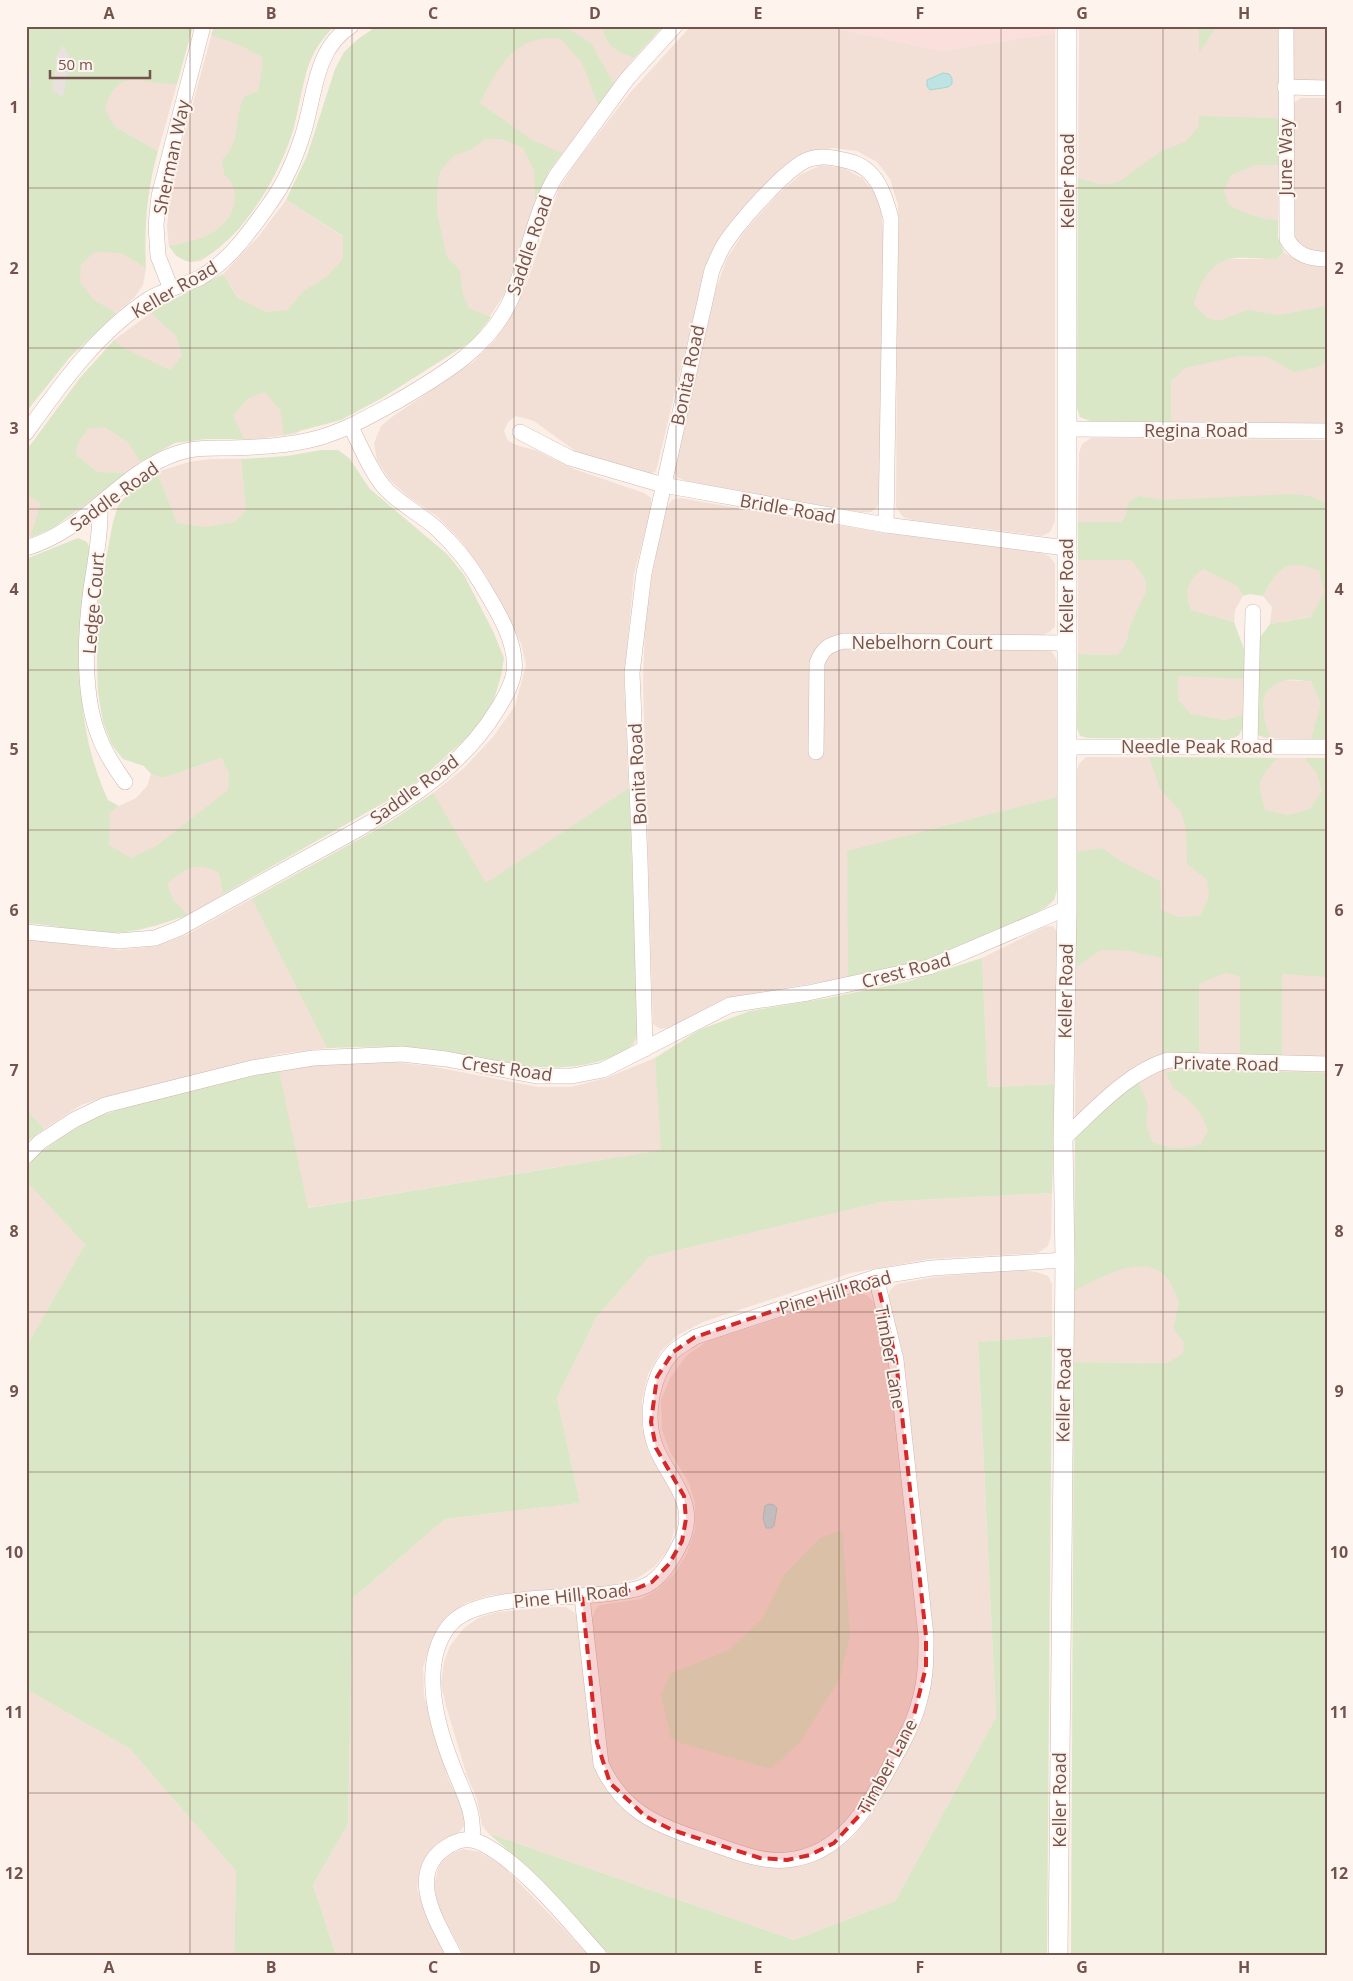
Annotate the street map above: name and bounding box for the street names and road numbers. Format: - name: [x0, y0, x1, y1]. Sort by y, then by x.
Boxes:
- street label: Sherman Way: [147, 97, 195, 216]
- street label: June Way: [1273, 117, 1297, 198]
- street label: Keller Road: [1055, 133, 1079, 229]
- street label: Saddle Road: [501, 192, 557, 298]
- street label: Keller Road: [127, 255, 221, 323]
- street label: Bonita Road: [665, 323, 709, 427]
- street label: Regina Road: [1144, 418, 1248, 442]
- street label: Saddle Road: [65, 456, 163, 536]
- street label: Bridle Road: [738, 488, 838, 528]
- street label: Keller Road: [1054, 538, 1078, 634]
- street label: Ledge Court: [77, 551, 109, 655]
- street label: Nebelhorn Court: [851, 630, 993, 654]
- street label: Bonita Road: [622, 722, 652, 826]
- street label: Needle Peak Road: [1121, 734, 1273, 758]
- street label: Saddle Road: [365, 749, 463, 829]
- street label: Keller Road: [1052, 943, 1078, 1039]
- street label: Crest Road: [859, 947, 953, 993]
- street label: Crest Road: [460, 1050, 554, 1086]
- street label: Private Road: [1173, 1050, 1279, 1076]
- street label: Pine Hill Road: [776, 1265, 894, 1319]
- street label: Timber Lane: [870, 1303, 912, 1411]
- street label: Keller Road: [1050, 1347, 1076, 1443]
- street label: Pine Hill Road: [512, 1577, 630, 1613]
- street label: Timber Lane: [852, 1714, 922, 1818]
- street label: Keller Road: [1047, 1752, 1071, 1848]

